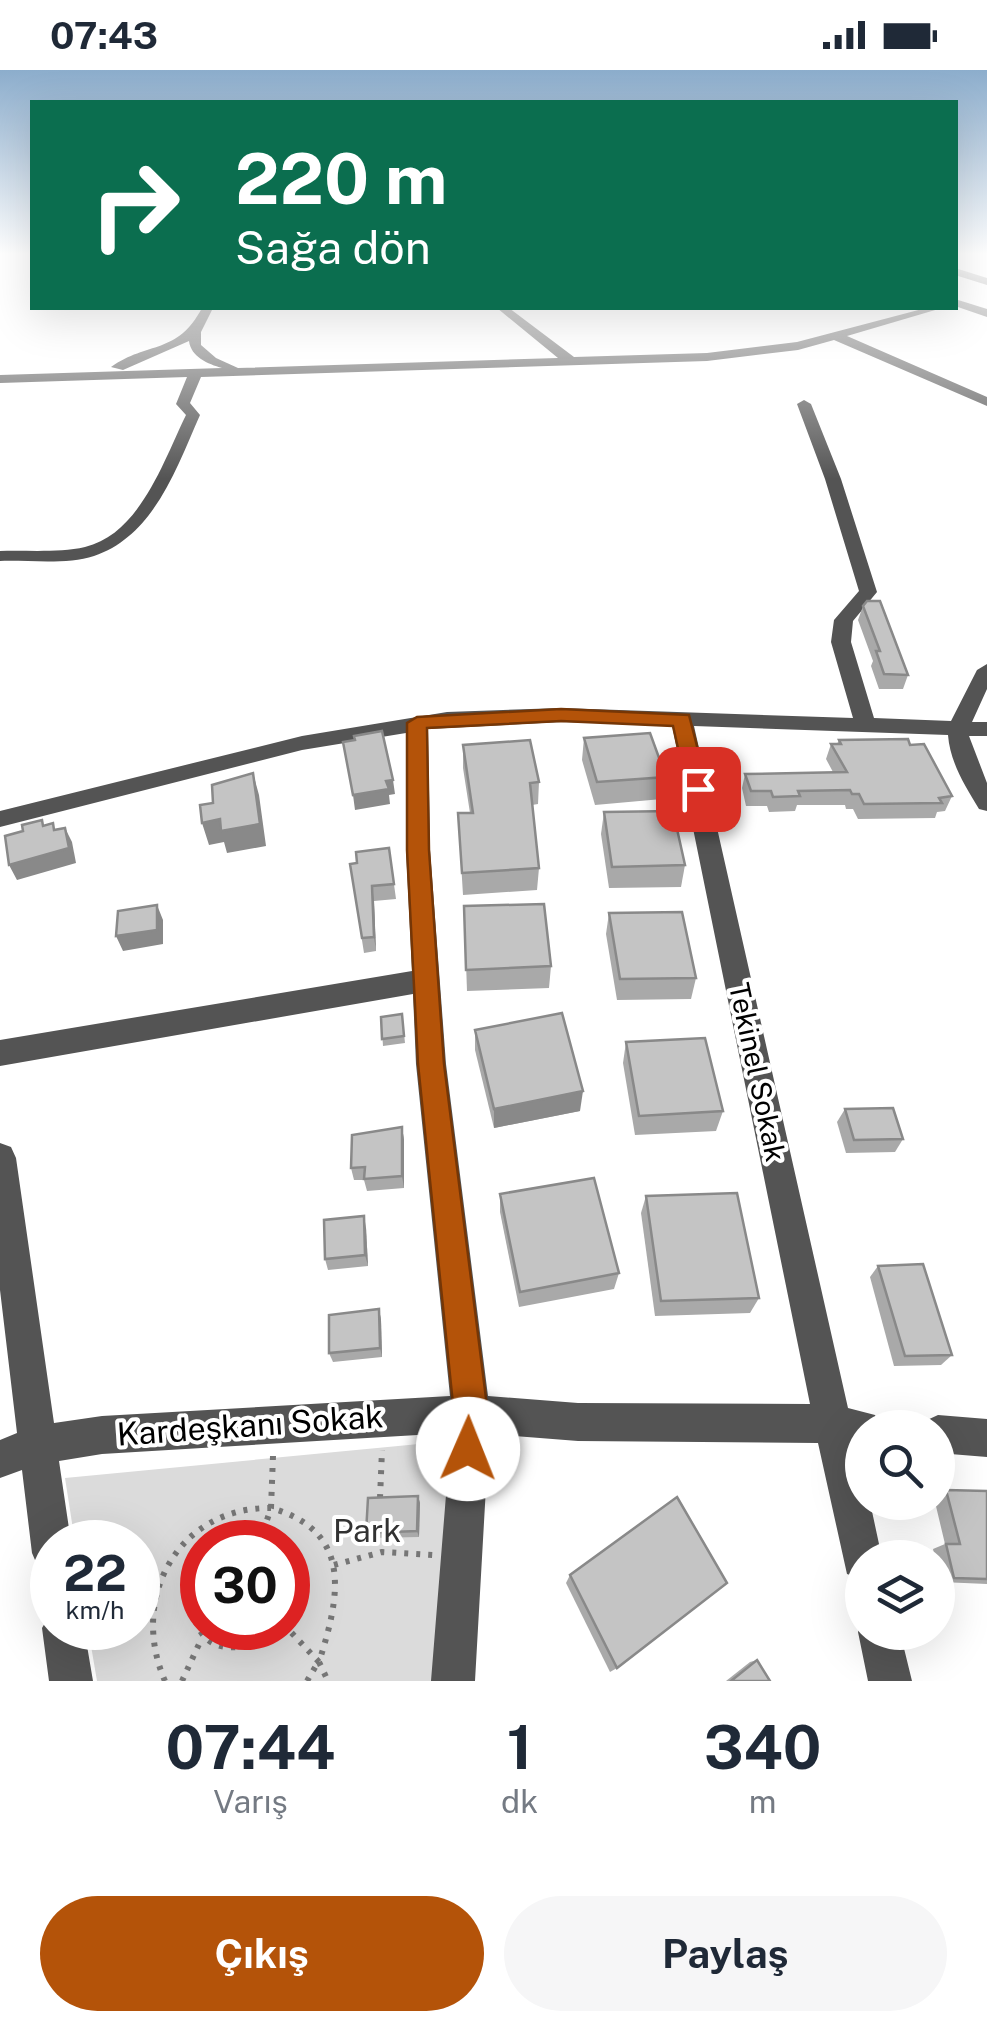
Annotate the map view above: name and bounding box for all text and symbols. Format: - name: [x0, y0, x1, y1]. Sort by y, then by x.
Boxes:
- text: 07:43: [50, 13, 158, 58]
- text: 220 m: [235, 137, 448, 220]
- icon: right: [70, 140, 200, 270]
- text: Sağa dön: [235, 221, 431, 274]
- pin: [656, 747, 741, 832]
- icon: arrive: [671, 762, 726, 817]
- street label: Tekinel Sokak: [723, 980, 793, 1164]
- street label: Kardeşkanı Sokak: [116, 1397, 384, 1453]
- position arrow: [416, 1397, 520, 1501]
- map controls: [845, 1410, 955, 1650]
- button: search: [845, 1410, 955, 1520]
- park label: Park: [333, 1512, 401, 1549]
- speed limit sign: 30: [180, 1520, 310, 1650]
- button: layers: [845, 1540, 955, 1650]
- text: 22: [63, 1543, 127, 1602]
- text: km/h: [66, 1595, 124, 1625]
- text: 07:44: [166, 1712, 335, 1783]
- text: 1: [507, 1712, 532, 1783]
- text: 340: [704, 1712, 821, 1783]
- text: Varış: [213, 1783, 288, 1820]
- text: dk: [501, 1783, 538, 1820]
- text: m: [749, 1783, 776, 1820]
- button: Çıkış: [40, 1896, 484, 2011]
- button: Paylaş: [504, 1896, 947, 2011]

